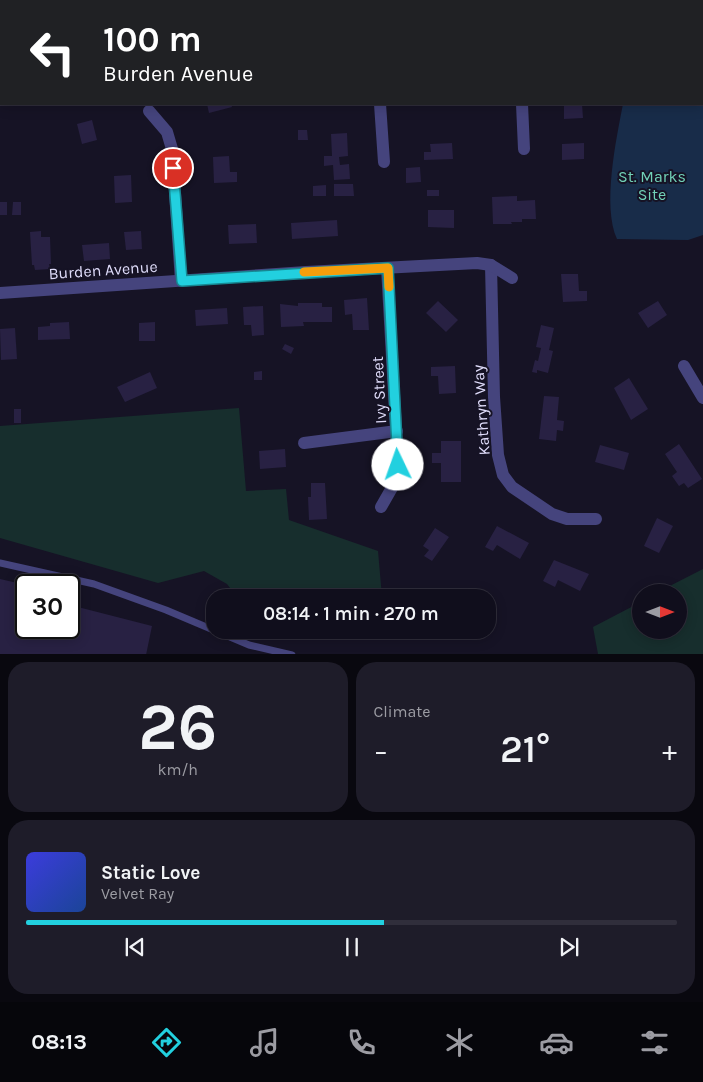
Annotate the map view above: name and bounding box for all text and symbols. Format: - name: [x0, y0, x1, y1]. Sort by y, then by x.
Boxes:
- text: 100 m: [103, 19, 202, 60]
- icon: left: [20, 20, 85, 85]
- text: Burden Avenue: [103, 61, 253, 87]
- pin: [152, 147, 194, 189]
- icon: arrive: [159, 154, 187, 182]
- park label: St. Marks Site: [618, 167, 686, 204]
- street label: Burden Avenue: [48, 257, 158, 283]
- street label: Ivy Street: [368, 356, 390, 424]
- street label: Kathryn Way: [468, 363, 494, 456]
- position arrow: [371, 438, 423, 490]
- speed limit sign: 30: [15, 574, 80, 639]
- north arrow: [632, 584, 688, 639]
- map controls: [632, 584, 687, 639]
- text: 08:14 · 1 min · 270 m: [263, 603, 439, 625]
- text: 26: [138, 689, 217, 765]
- text: Climate: [374, 702, 431, 721]
- text: 21°: [500, 727, 550, 772]
- text: −: [374, 734, 388, 767]
- text: +: [662, 734, 677, 767]
- text: km/h: [157, 760, 198, 779]
- text: Static Love: [101, 862, 200, 884]
- text: Velvet Ray: [101, 884, 174, 903]
- icon: previous: [121, 933, 149, 961]
- icon: pause: [338, 933, 366, 961]
- icon: next: [555, 933, 583, 961]
- icon: directions: [149, 1025, 184, 1060]
- icon: music: [247, 1025, 282, 1060]
- icon: phone: [344, 1025, 379, 1060]
- icon: climate: [442, 1025, 477, 1060]
- icon: car: [539, 1025, 574, 1060]
- icon: filters: [637, 1025, 672, 1060]
- text: 08:13: [31, 1029, 87, 1055]

